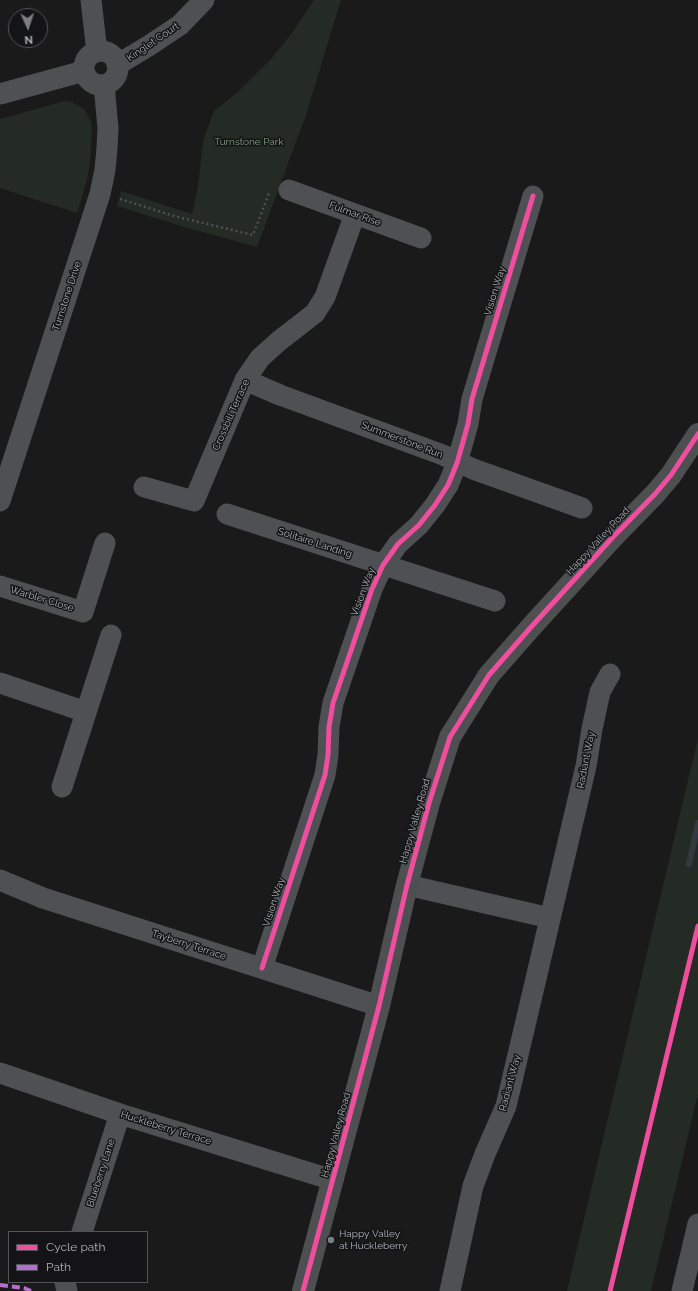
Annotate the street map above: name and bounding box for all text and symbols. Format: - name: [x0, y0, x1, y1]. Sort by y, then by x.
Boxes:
- north arrow: [8, 8, 48, 48]
- street label: Kinglet Court: [124, 20, 182, 64]
- text: N: [24, 33, 33, 46]
- park label: Turnstone Park: [214, 136, 284, 148]
- street label: Fulmar Rise: [327, 199, 383, 229]
- street label: Turnstone Drive: [50, 260, 84, 332]
- street label: Vision Way: [482, 265, 508, 317]
- street label: Crossbill Terrace: [210, 377, 252, 453]
- street label: Summerstone Run: [360, 419, 444, 461]
- street label: Happy Valley Road: [564, 505, 632, 577]
- street label: Solitaire Landing: [276, 525, 354, 561]
- street label: Vision Way: [348, 566, 378, 618]
- street label: Warbler Close: [9, 584, 75, 614]
- street label: Radiant Way: [575, 730, 597, 790]
- street label: Happy Valley Road: [397, 777, 433, 865]
- street label: Vision Way: [260, 876, 288, 928]
- street label: Tayberry Terrace: [150, 927, 228, 963]
- street label: Radiant Way: [497, 1053, 523, 1113]
- street label: Happy Valley Road: [319, 1091, 353, 1179]
- street label: Huckleberry Terrace: [119, 1108, 213, 1148]
- street label: Blueberry Lane: [84, 1137, 118, 1209]
- place label: Happy Valley at Huckleberry: [339, 1228, 407, 1252]
- legend: [8, 1231, 148, 1283]
- marker: Happy Valley at Huckleberry: [326, 1235, 336, 1245]
- text: Cycle path: [46, 1240, 105, 1254]
- text: Path: [46, 1260, 71, 1274]

